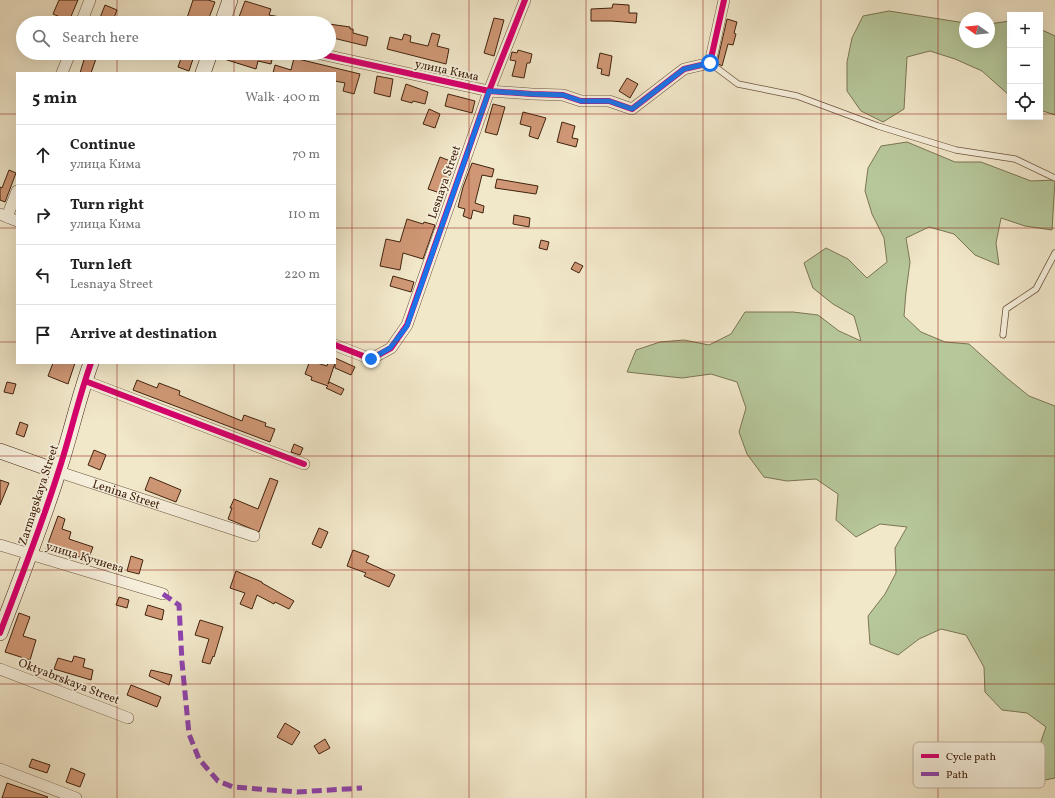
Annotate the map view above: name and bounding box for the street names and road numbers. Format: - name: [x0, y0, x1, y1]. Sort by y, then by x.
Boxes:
- street label: улица Кима: [413, 56, 480, 86]
- street label: Lesnaya Street: [425, 143, 465, 221]
- street label: Zarmagskaya Street: [15, 443, 63, 548]
- street label: Lenina Street: [90, 477, 162, 514]
- street label: улица Кучиева: [44, 538, 126, 577]
- street label: Oktyabrskaya Street: [16, 655, 122, 709]

